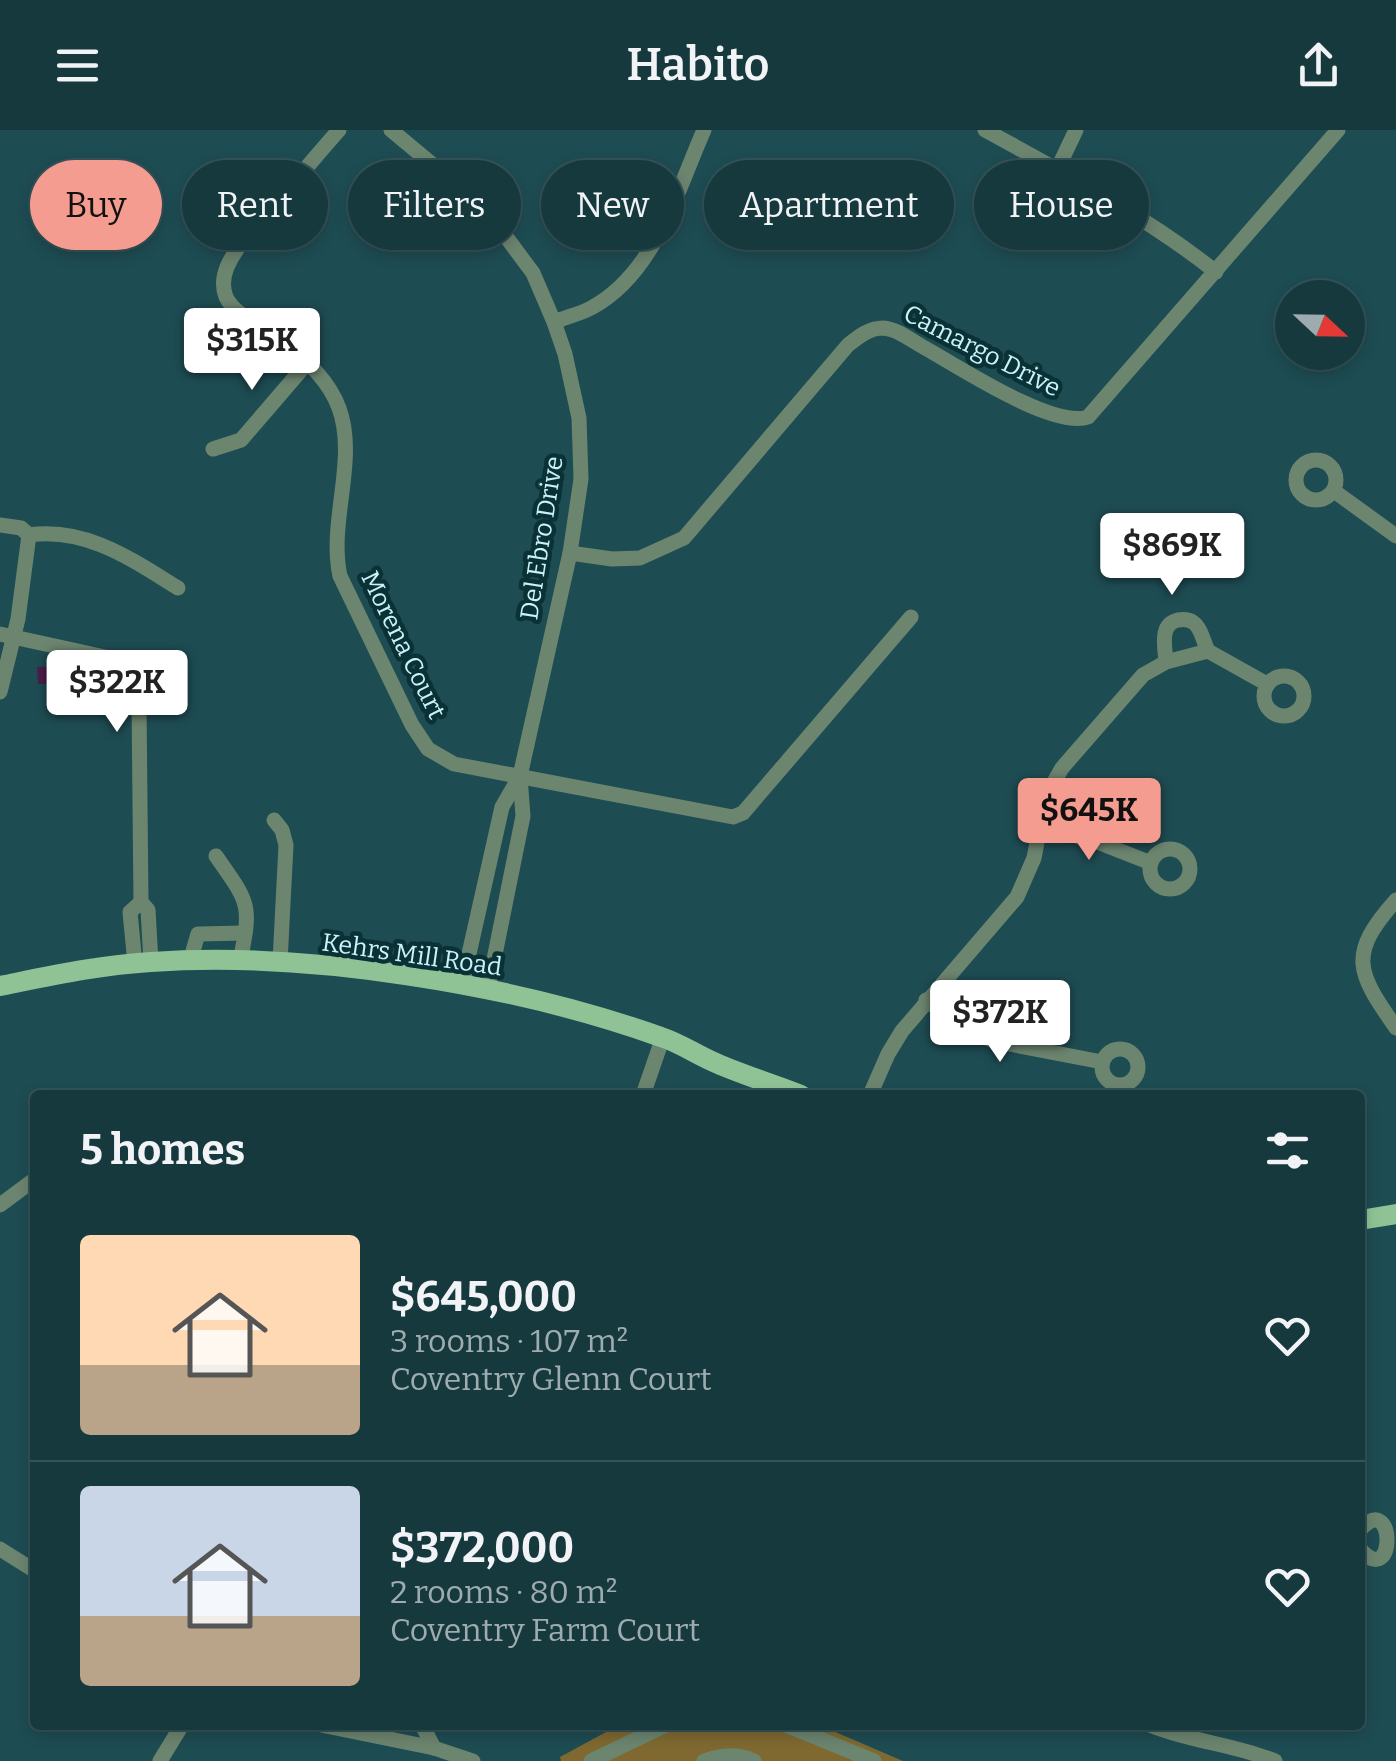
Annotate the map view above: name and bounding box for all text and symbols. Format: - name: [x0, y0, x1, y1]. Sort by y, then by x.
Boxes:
- icon: menu: [50, 38, 105, 93]
- text: Habito: [627, 38, 769, 92]
- icon: share: [1291, 38, 1346, 93]
- chip: Buy: [30, 160, 162, 250]
- chip: Rent: [182, 160, 328, 250]
- chip: Filters: [348, 160, 521, 250]
- chip: New: [541, 160, 684, 250]
- chip: Apartment: [704, 160, 954, 250]
- chip: House: [974, 160, 1149, 250]
- north arrow: [1275, 280, 1365, 370]
- map controls: [1275, 280, 1365, 370]
- street label: Camargo Drive: [899, 299, 1065, 403]
- pin: $315K: [182, 308, 322, 393]
- text: $315K: [206, 321, 298, 359]
- street label: Del Ebro Drive: [514, 454, 570, 622]
- pin: $869K: [1102, 513, 1242, 598]
- text: $869K: [1122, 526, 1222, 564]
- street label: Morena Court: [354, 566, 452, 724]
- pin: $322K: [47, 650, 187, 735]
- text: $322K: [69, 663, 165, 701]
- pin: $645K: [1019, 778, 1159, 863]
- text: $645K: [1040, 791, 1138, 829]
- street label: Kehrs Mill Road: [320, 928, 504, 983]
- pin: $372K: [930, 980, 1070, 1065]
- text: $372K: [952, 993, 1048, 1031]
- icon: filters: [1260, 1123, 1315, 1178]
- text: 5 homes: [80, 1125, 245, 1175]
- text: $645,000: [390, 1272, 577, 1322]
- icon: home: [160, 1275, 280, 1395]
- icon: heart: [1260, 1308, 1315, 1363]
- text: 3 rooms · 107 m²: [390, 1322, 628, 1360]
- text: Coventry Glenn Court: [390, 1360, 712, 1398]
- text: $372,000: [390, 1523, 574, 1573]
- icon: home: [160, 1526, 280, 1646]
- icon: heart: [1260, 1559, 1315, 1614]
- text: 2 rooms · 80 m²: [390, 1573, 617, 1611]
- text: Coventry Farm Court: [390, 1611, 700, 1649]

